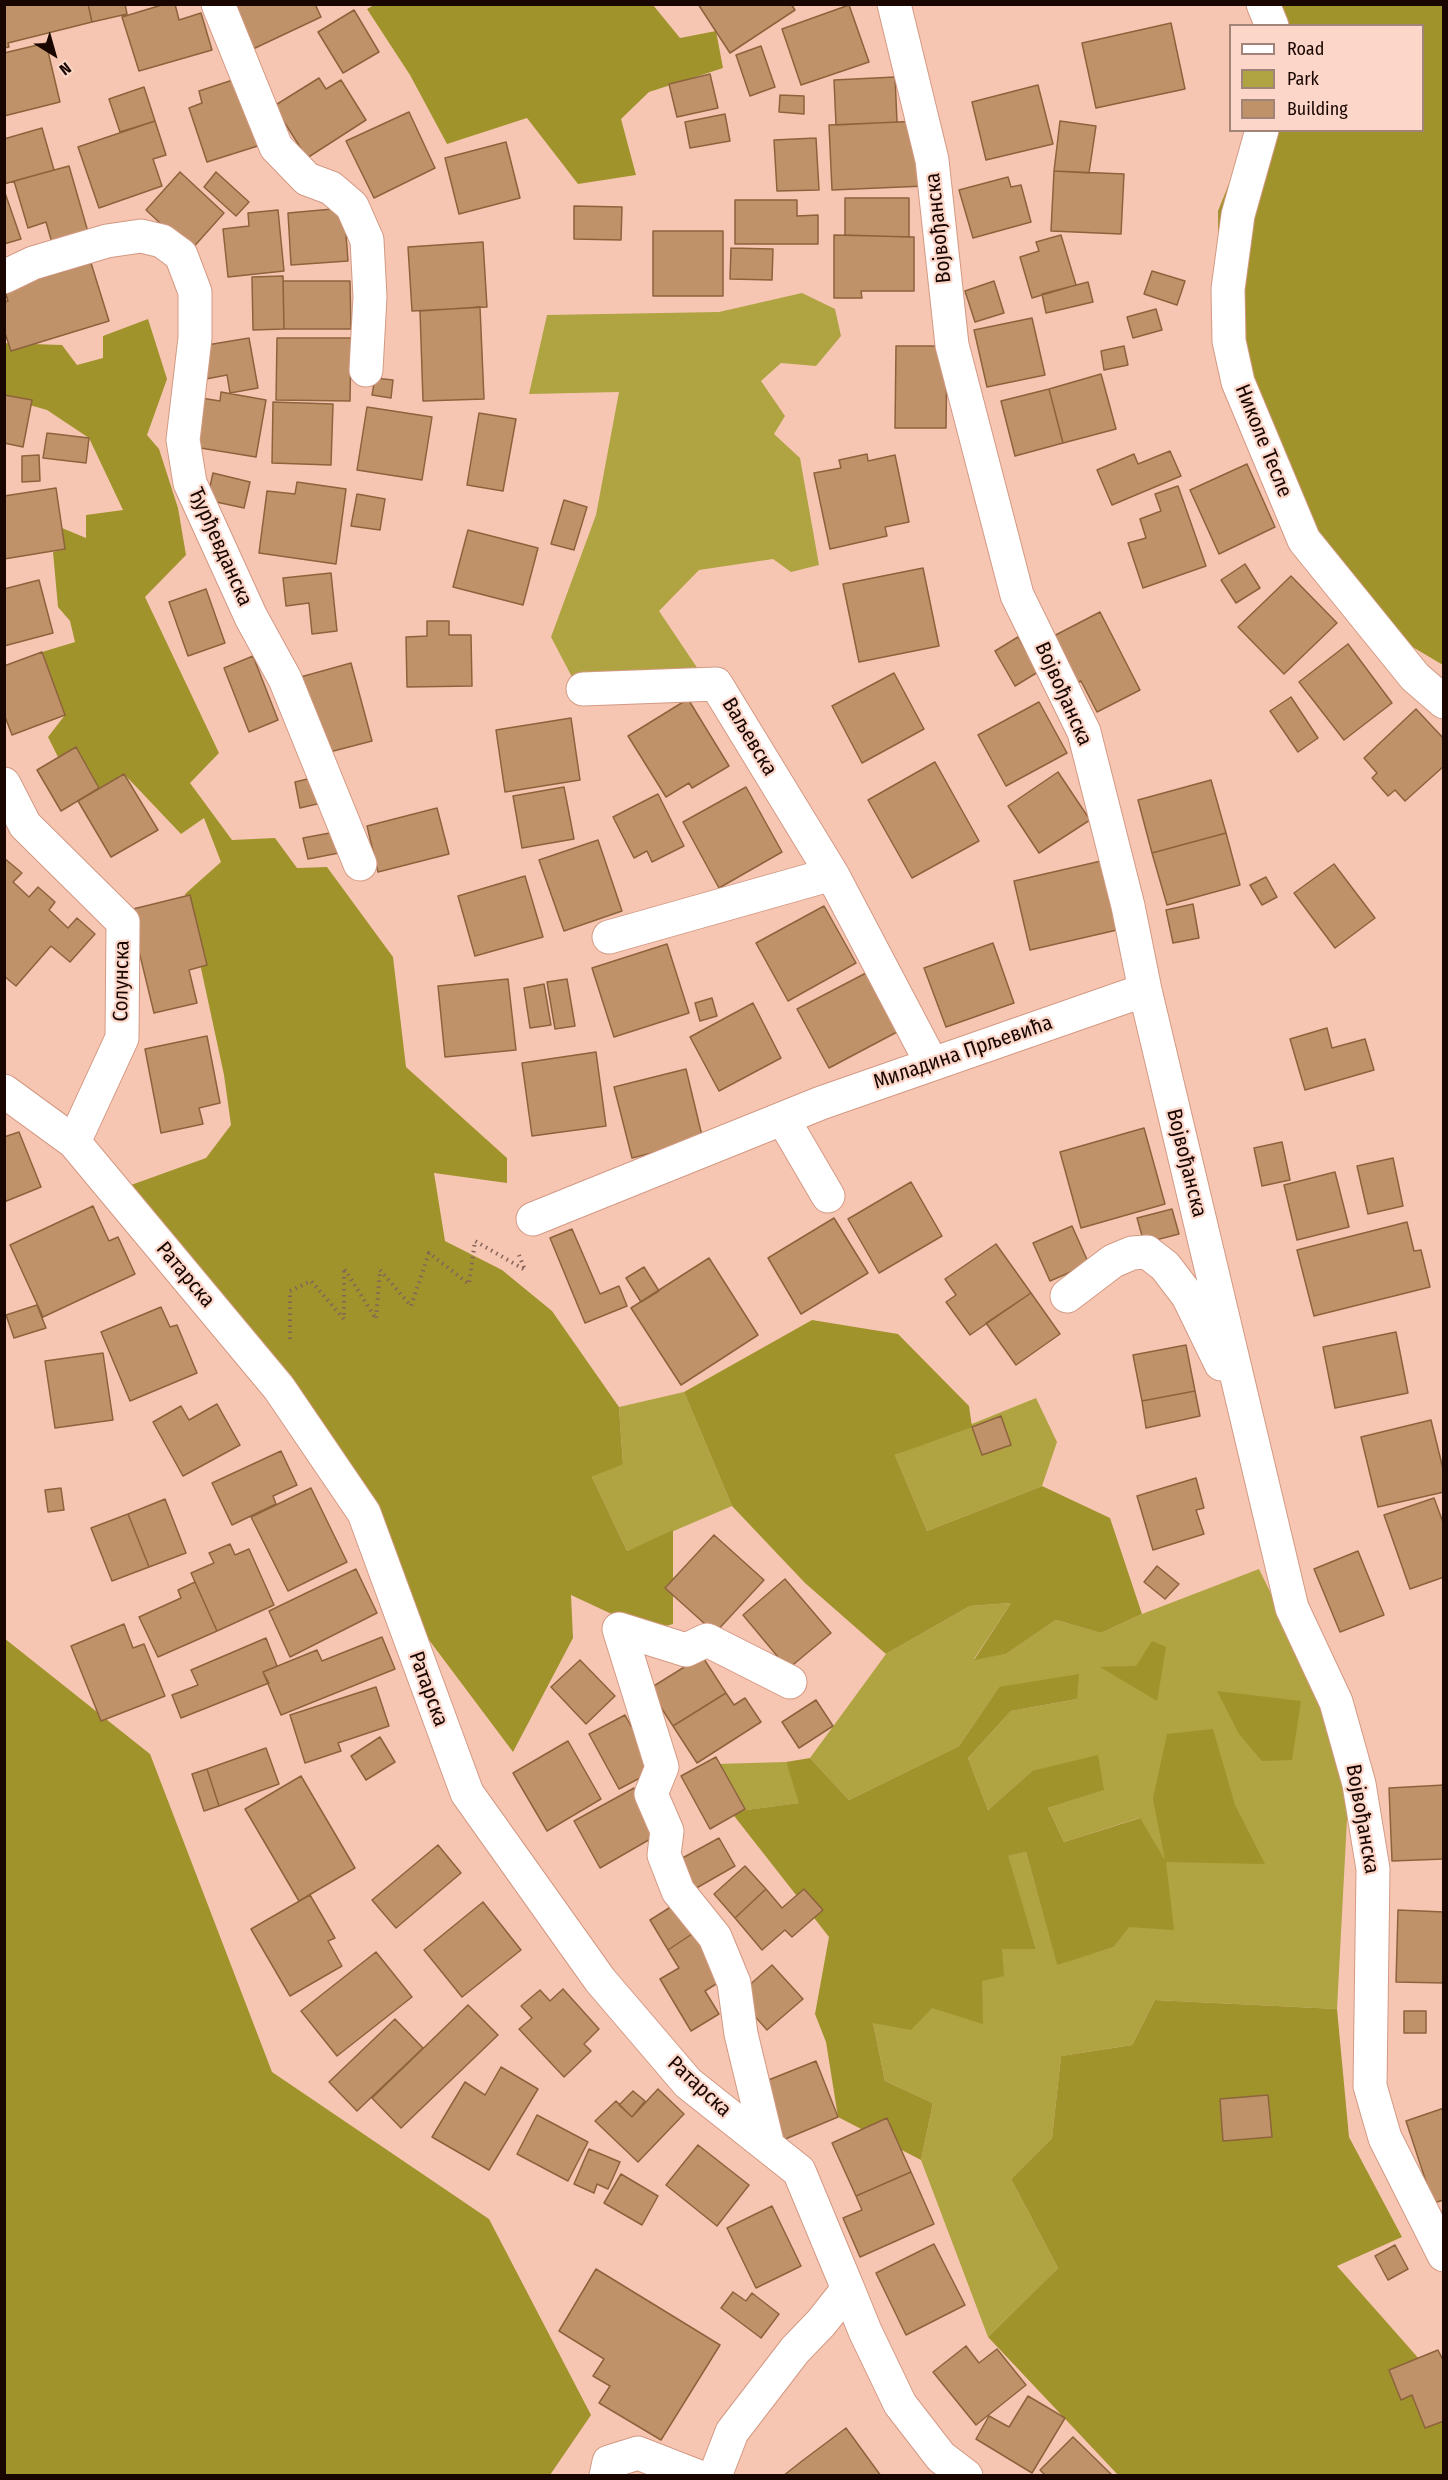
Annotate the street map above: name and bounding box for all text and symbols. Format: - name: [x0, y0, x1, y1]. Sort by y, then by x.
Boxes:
- north arrow: [24, 24, 84, 84]
- legend: [1229, 24, 1424, 132]
- text: Road: [1287, 38, 1324, 60]
- text: N: [56, 58, 75, 79]
- text: Park: [1287, 68, 1319, 90]
- text: Building: [1287, 98, 1348, 120]
- street label: Војвођанска: [921, 172, 957, 284]
- street label: Николе Тесле: [1229, 381, 1297, 501]
- street label: Ђурђевданска: [183, 484, 257, 610]
- street label: Војвођанска: [1029, 638, 1097, 750]
- street label: Ваљевска: [716, 694, 782, 780]
- street label: Солунска: [109, 940, 135, 1022]
- street label: Миладина Прљевића: [870, 1011, 1056, 1095]
- street label: Војвођанска: [1160, 1106, 1212, 1220]
- street label: Ратарска: [150, 1237, 220, 1313]
- street label: Ратарска: [403, 1648, 453, 1730]
- street label: Војвођанска: [1340, 1762, 1384, 1876]
- street label: Ратарска: [662, 2051, 736, 2123]

